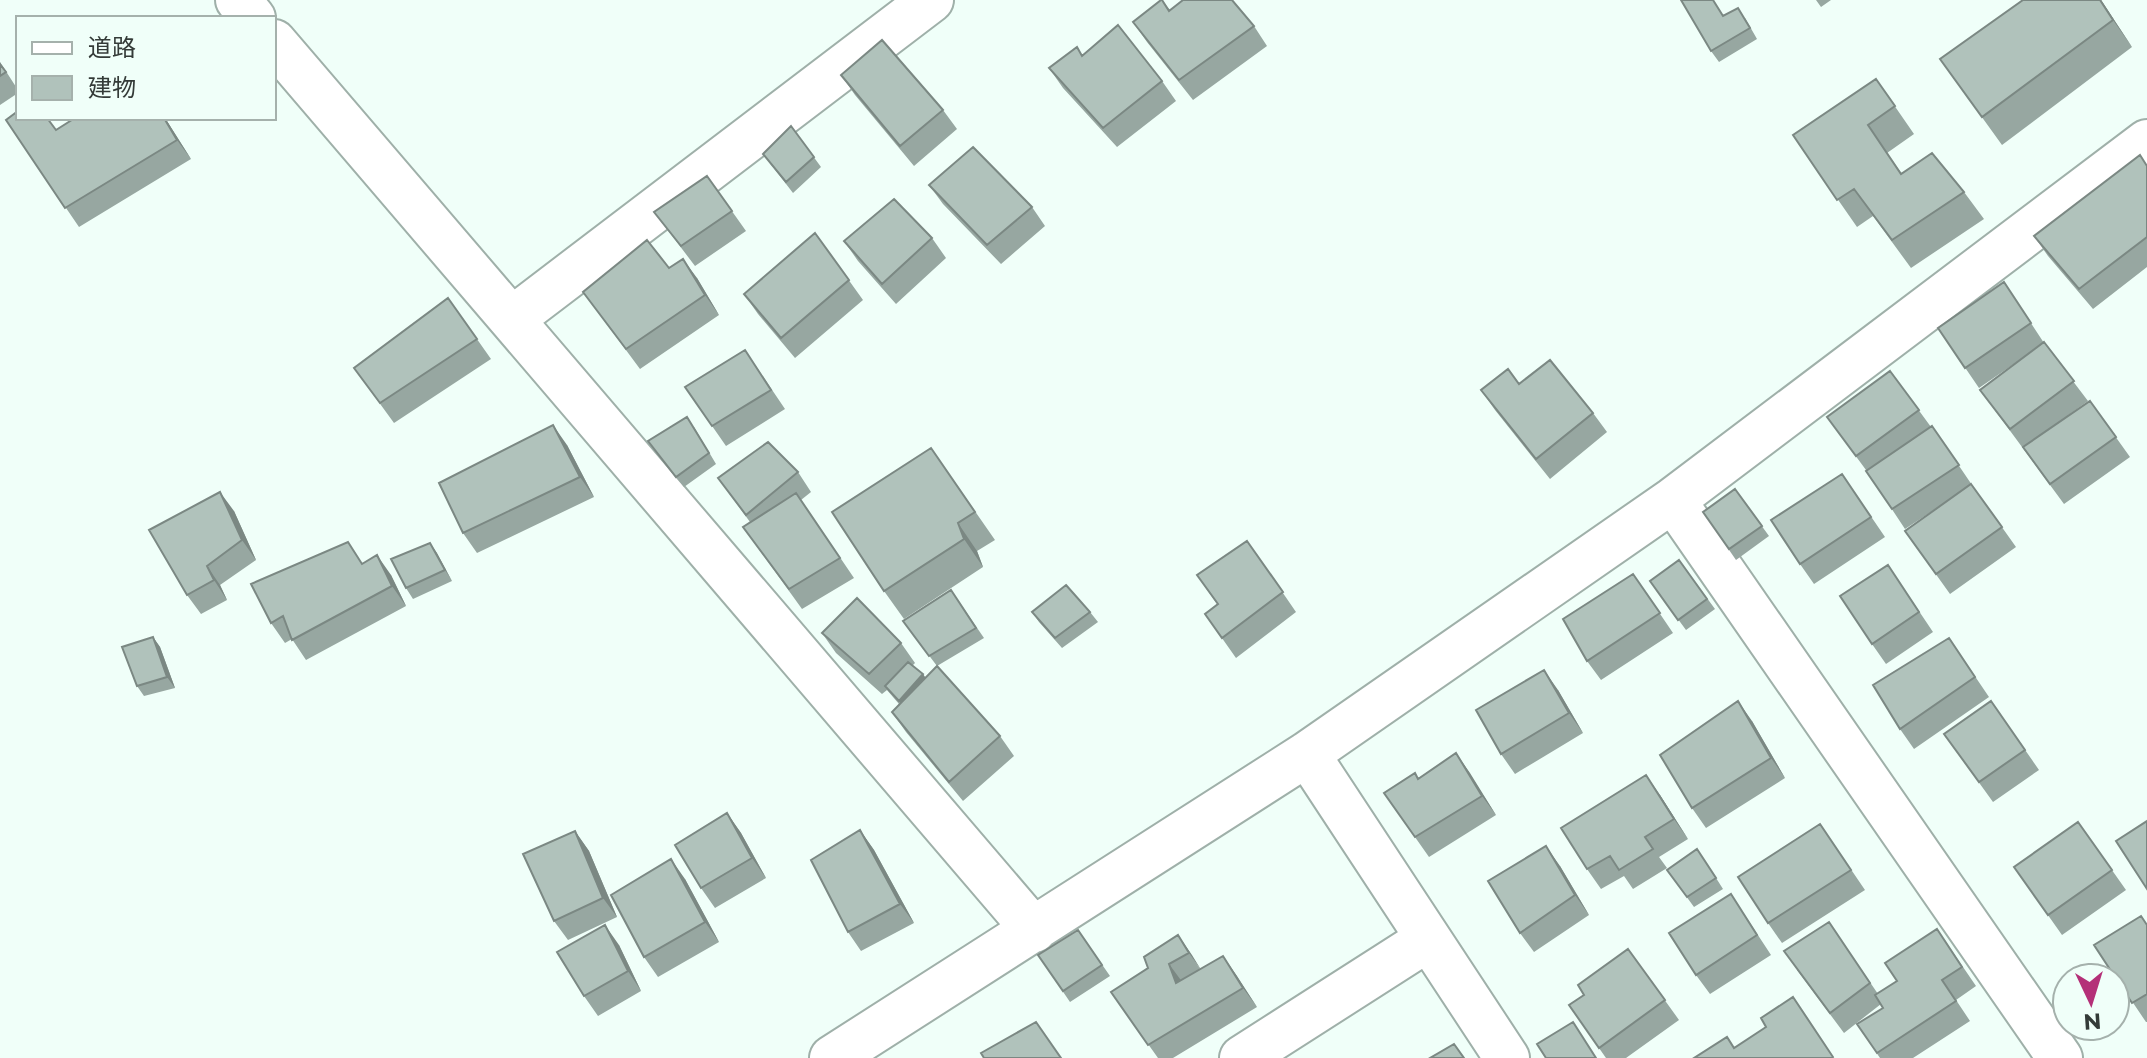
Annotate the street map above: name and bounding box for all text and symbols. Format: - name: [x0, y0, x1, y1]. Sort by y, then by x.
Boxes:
- legend: [16, 16, 276, 120]
- text: 道路: [88, 33, 136, 62]
- text: 建物: [88, 73, 136, 102]
- north arrow: [2051, 962, 2131, 1042]
- text: N: [2083, 1007, 2102, 1036]

